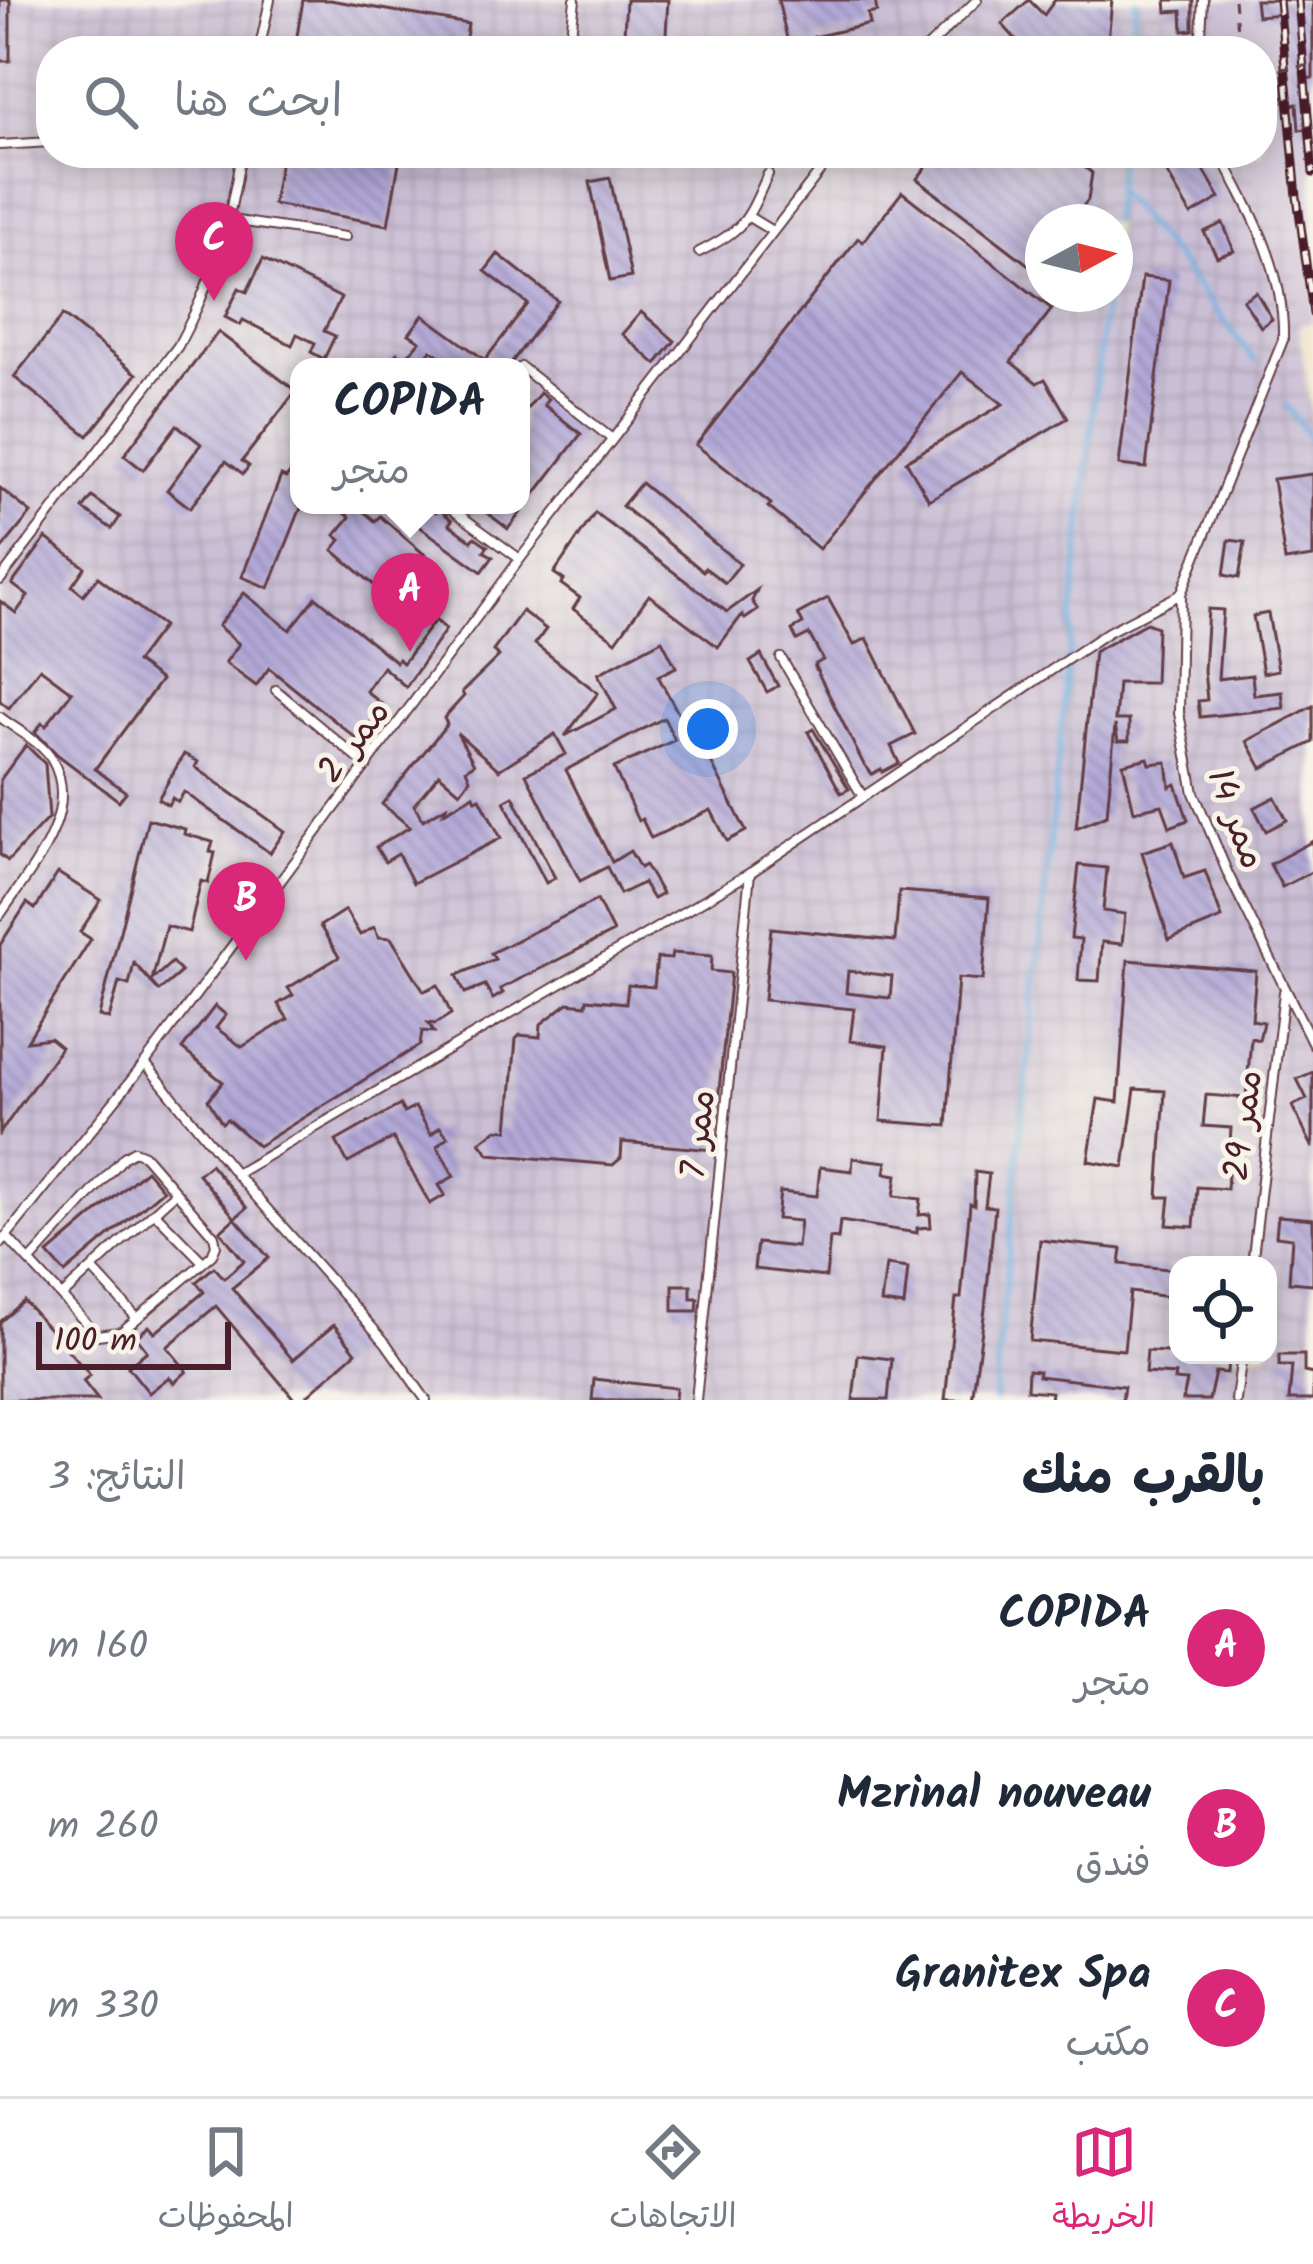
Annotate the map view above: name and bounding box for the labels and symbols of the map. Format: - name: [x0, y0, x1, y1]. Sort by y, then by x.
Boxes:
- pin: C: [175, 202, 253, 301]
- north arrow: [1025, 204, 1133, 312]
- pin: A: [371, 553, 449, 652]
- street label: ممر 2: [304, 688, 406, 797]
- your location: [678, 699, 738, 759]
- street label: ممر 14: [1190, 761, 1280, 878]
- pin: B: [207, 862, 285, 961]
- street label: ممر 29: [1209, 1067, 1280, 1184]
- street label: ممر 7: [666, 1087, 732, 1182]
- scale bar: [36, 1316, 231, 1369]

